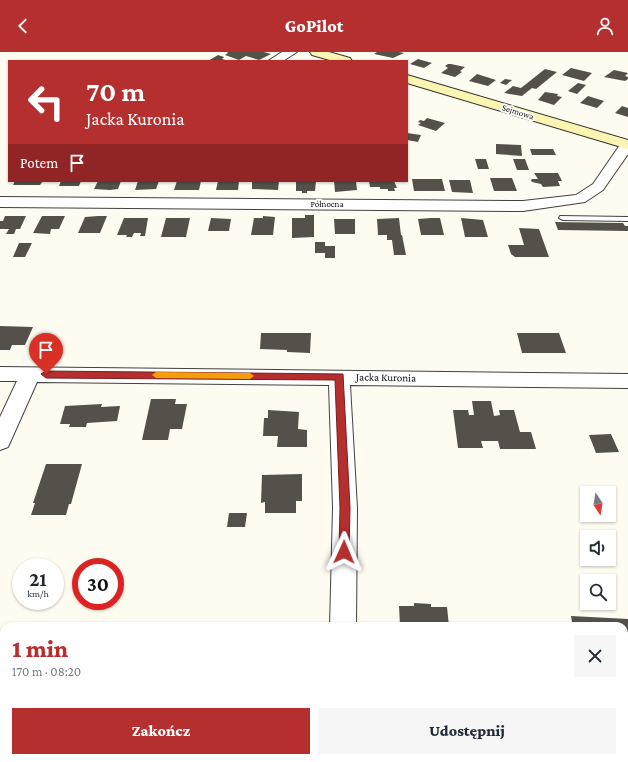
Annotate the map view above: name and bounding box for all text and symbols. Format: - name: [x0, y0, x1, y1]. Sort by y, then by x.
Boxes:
- icon: back: [12, 15, 34, 37]
- icon: person: [594, 15, 616, 37]
- text: GoPilot: [285, 16, 343, 36]
- icon: left: [20, 76, 72, 128]
- text: 70 m: [86, 76, 145, 107]
- street label: Sejmowa: [501, 102, 535, 123]
- text: Jacka Kuronia: [86, 109, 185, 129]
- icon: arrive: [66, 152, 88, 174]
- text: Potem: [20, 155, 58, 171]
- street label: Północna: [310, 199, 344, 209]
- pin: [29, 333, 63, 374]
- icon: arrive: [35, 339, 57, 361]
- street label: Jacka Kuronia: [355, 370, 416, 385]
- north arrow: [580, 486, 616, 522]
- map controls: [580, 486, 616, 610]
- button: sound: [580, 530, 616, 566]
- position arrow: [323, 531, 365, 573]
- speed limit sign: 30: [72, 558, 124, 610]
- text: 21: [29, 568, 47, 590]
- button: search: [580, 574, 616, 610]
- text: km/h: [27, 588, 49, 599]
- text: 1 min: [12, 635, 68, 662]
- button: close: [574, 635, 616, 677]
- text: 170 m · 08:20: [12, 664, 81, 679]
- button: Zakończ: [12, 708, 310, 754]
- button: Udostępnij: [318, 708, 616, 754]

